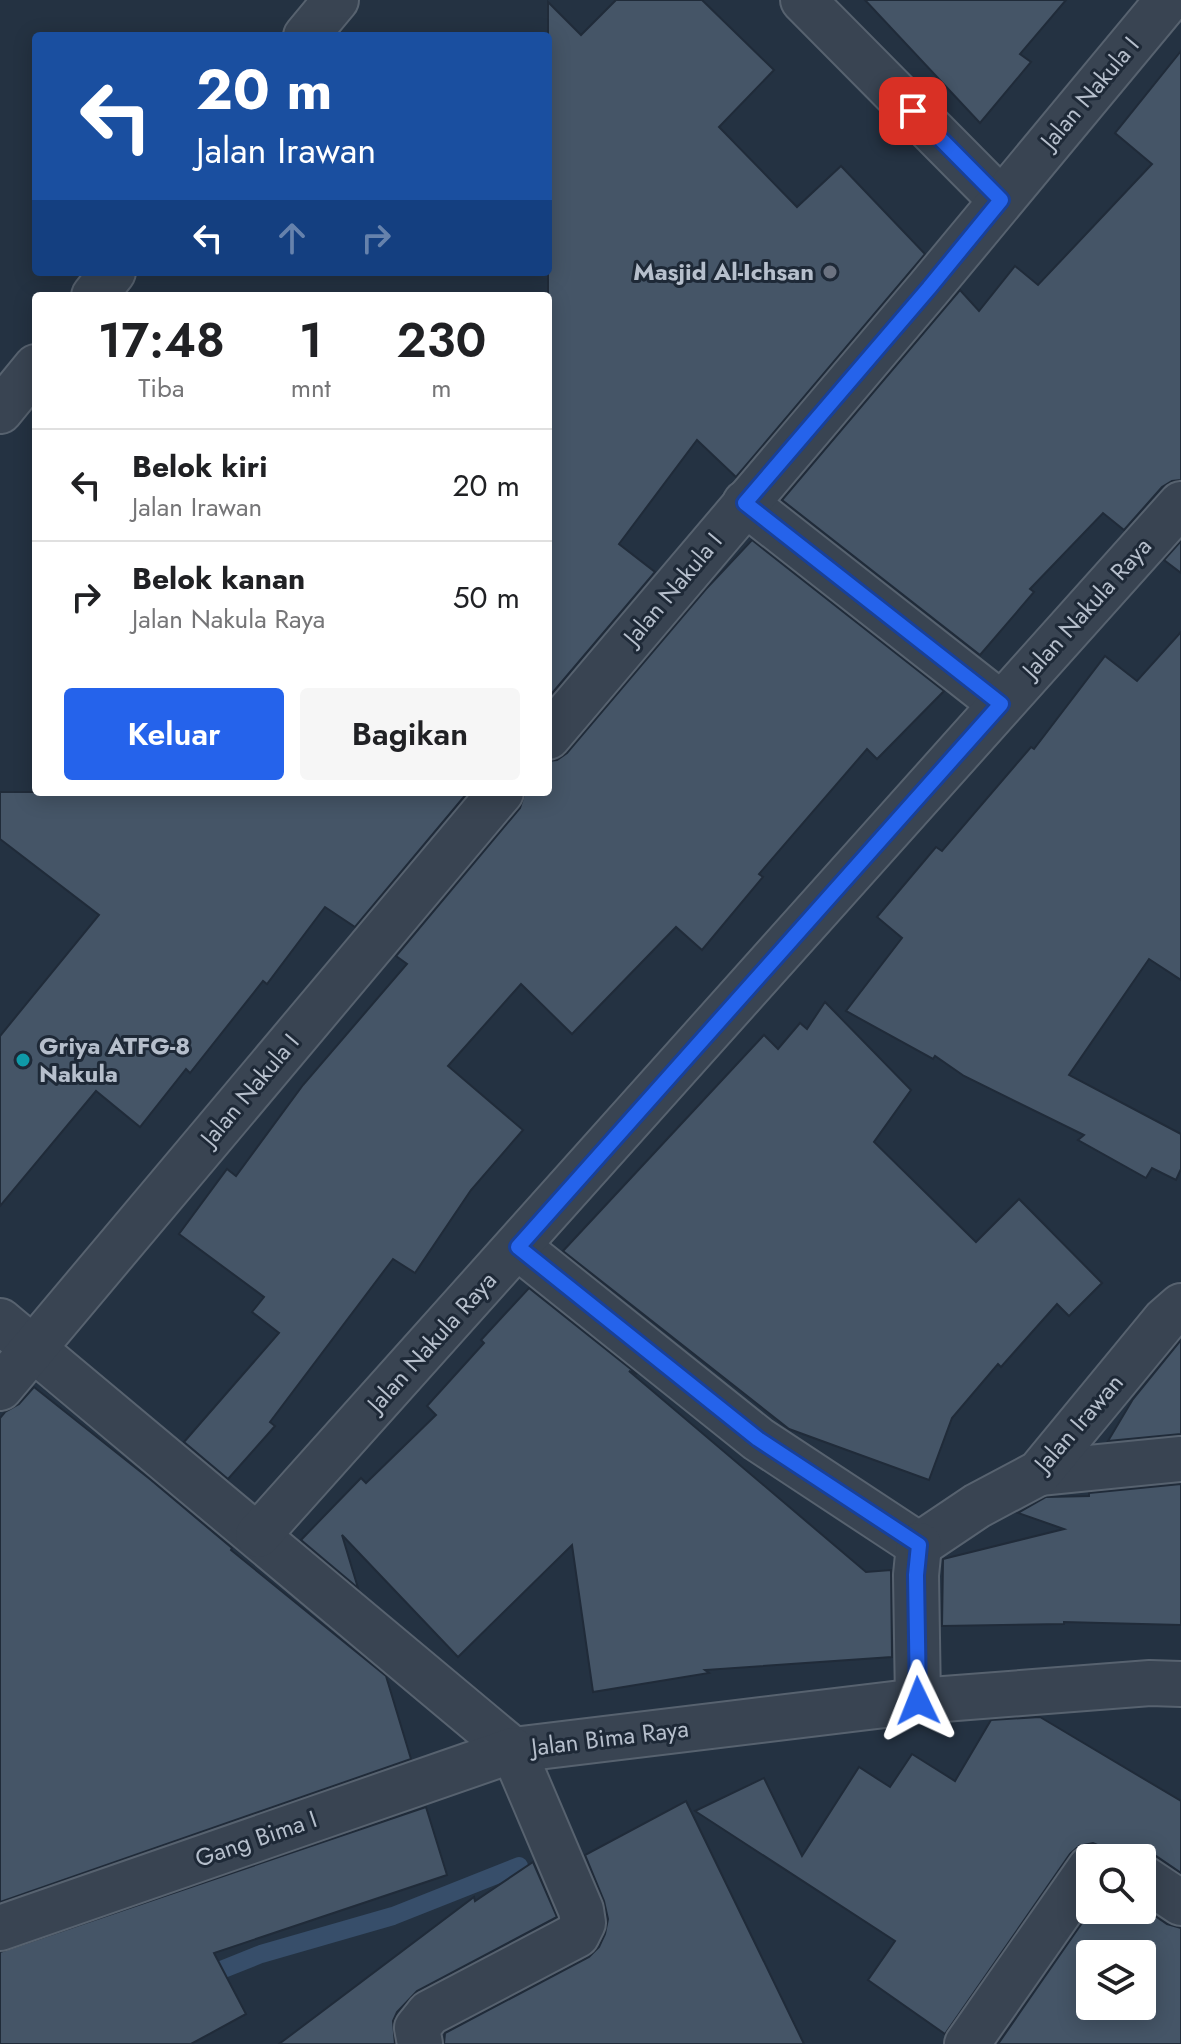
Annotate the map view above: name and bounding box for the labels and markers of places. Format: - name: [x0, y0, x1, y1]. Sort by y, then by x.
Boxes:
- pin: [879, 77, 947, 145]
- place label: Masjid Al-Ichsan: [633, 254, 814, 289]
- marker: Masjid Al-Ichsan: [821, 263, 839, 281]
- place label: Griya ATFG-8 Nakula: [39, 1028, 190, 1091]
- marker: Griya ATFG-8 Nakula: [14, 1051, 32, 1069]

